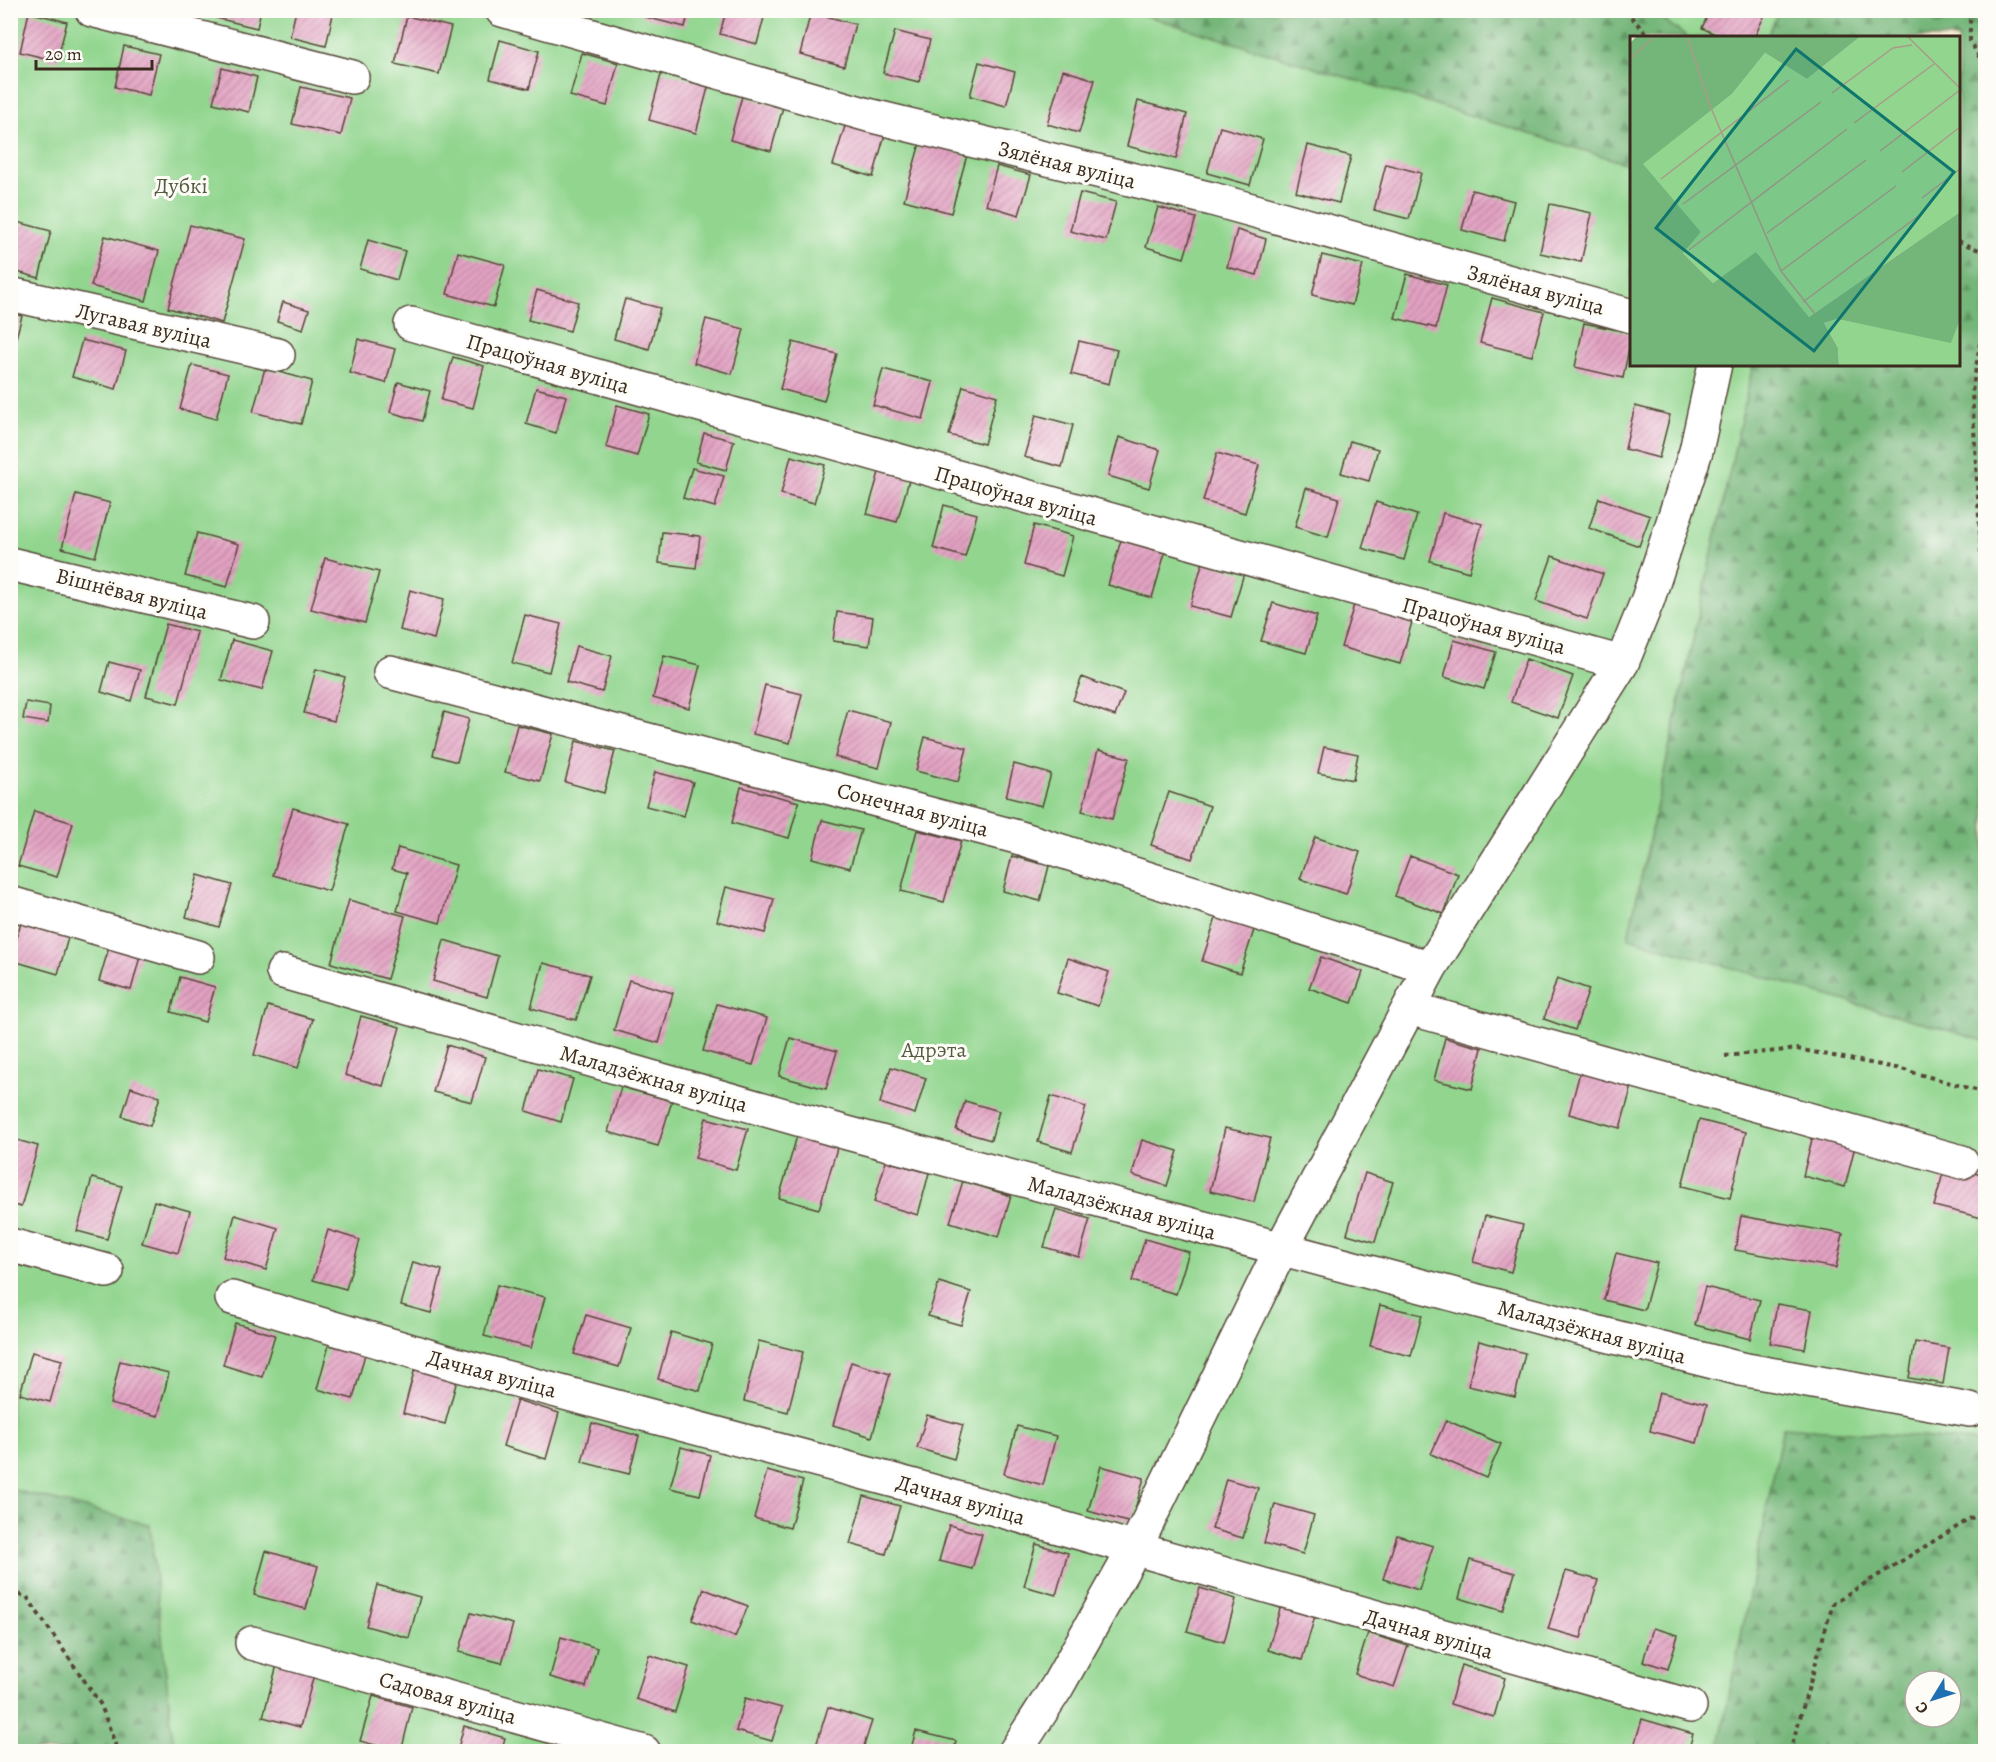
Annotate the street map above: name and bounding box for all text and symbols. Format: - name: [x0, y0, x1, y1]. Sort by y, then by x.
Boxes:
- scale bar: [36, 33, 152, 71]
- inset map: [1630, 36, 1960, 366]
- text: 20 m: [45, 42, 82, 66]
- street label: Зялёная вуліца: [995, 133, 1140, 197]
- park label: Дубкі: [154, 171, 208, 201]
- street label: Зялёная вуліца: [1464, 257, 1609, 323]
- street label: Лугавая вуліца: [73, 296, 215, 356]
- street label: Працоўная вуліца: [463, 326, 634, 402]
- street label: Працоўная вуліца: [931, 458, 1102, 534]
- street label: Вішнёвая вуліца: [53, 561, 212, 628]
- street label: Працоўная вуліца: [1399, 590, 1570, 662]
- street label: Сонечная вуліца: [834, 775, 993, 845]
- park label: Адрэта: [900, 1035, 967, 1065]
- street label: Маладзёжная вуліца: [556, 1038, 752, 1120]
- street label: Маладзёжная вуліца: [1024, 1168, 1220, 1248]
- street label: Маладзёжная вуліца: [1494, 1292, 1690, 1372]
- street label: Дачная вуліца: [424, 1342, 560, 1406]
- street label: Дачная вуліца: [893, 1467, 1029, 1533]
- street label: Дачная вуліца: [1361, 1601, 1497, 1667]
- street label: Садовая вуліца: [376, 1664, 521, 1732]
- north arrow: [1903, 1669, 1963, 1729]
- text: С: [1910, 1697, 1934, 1718]

